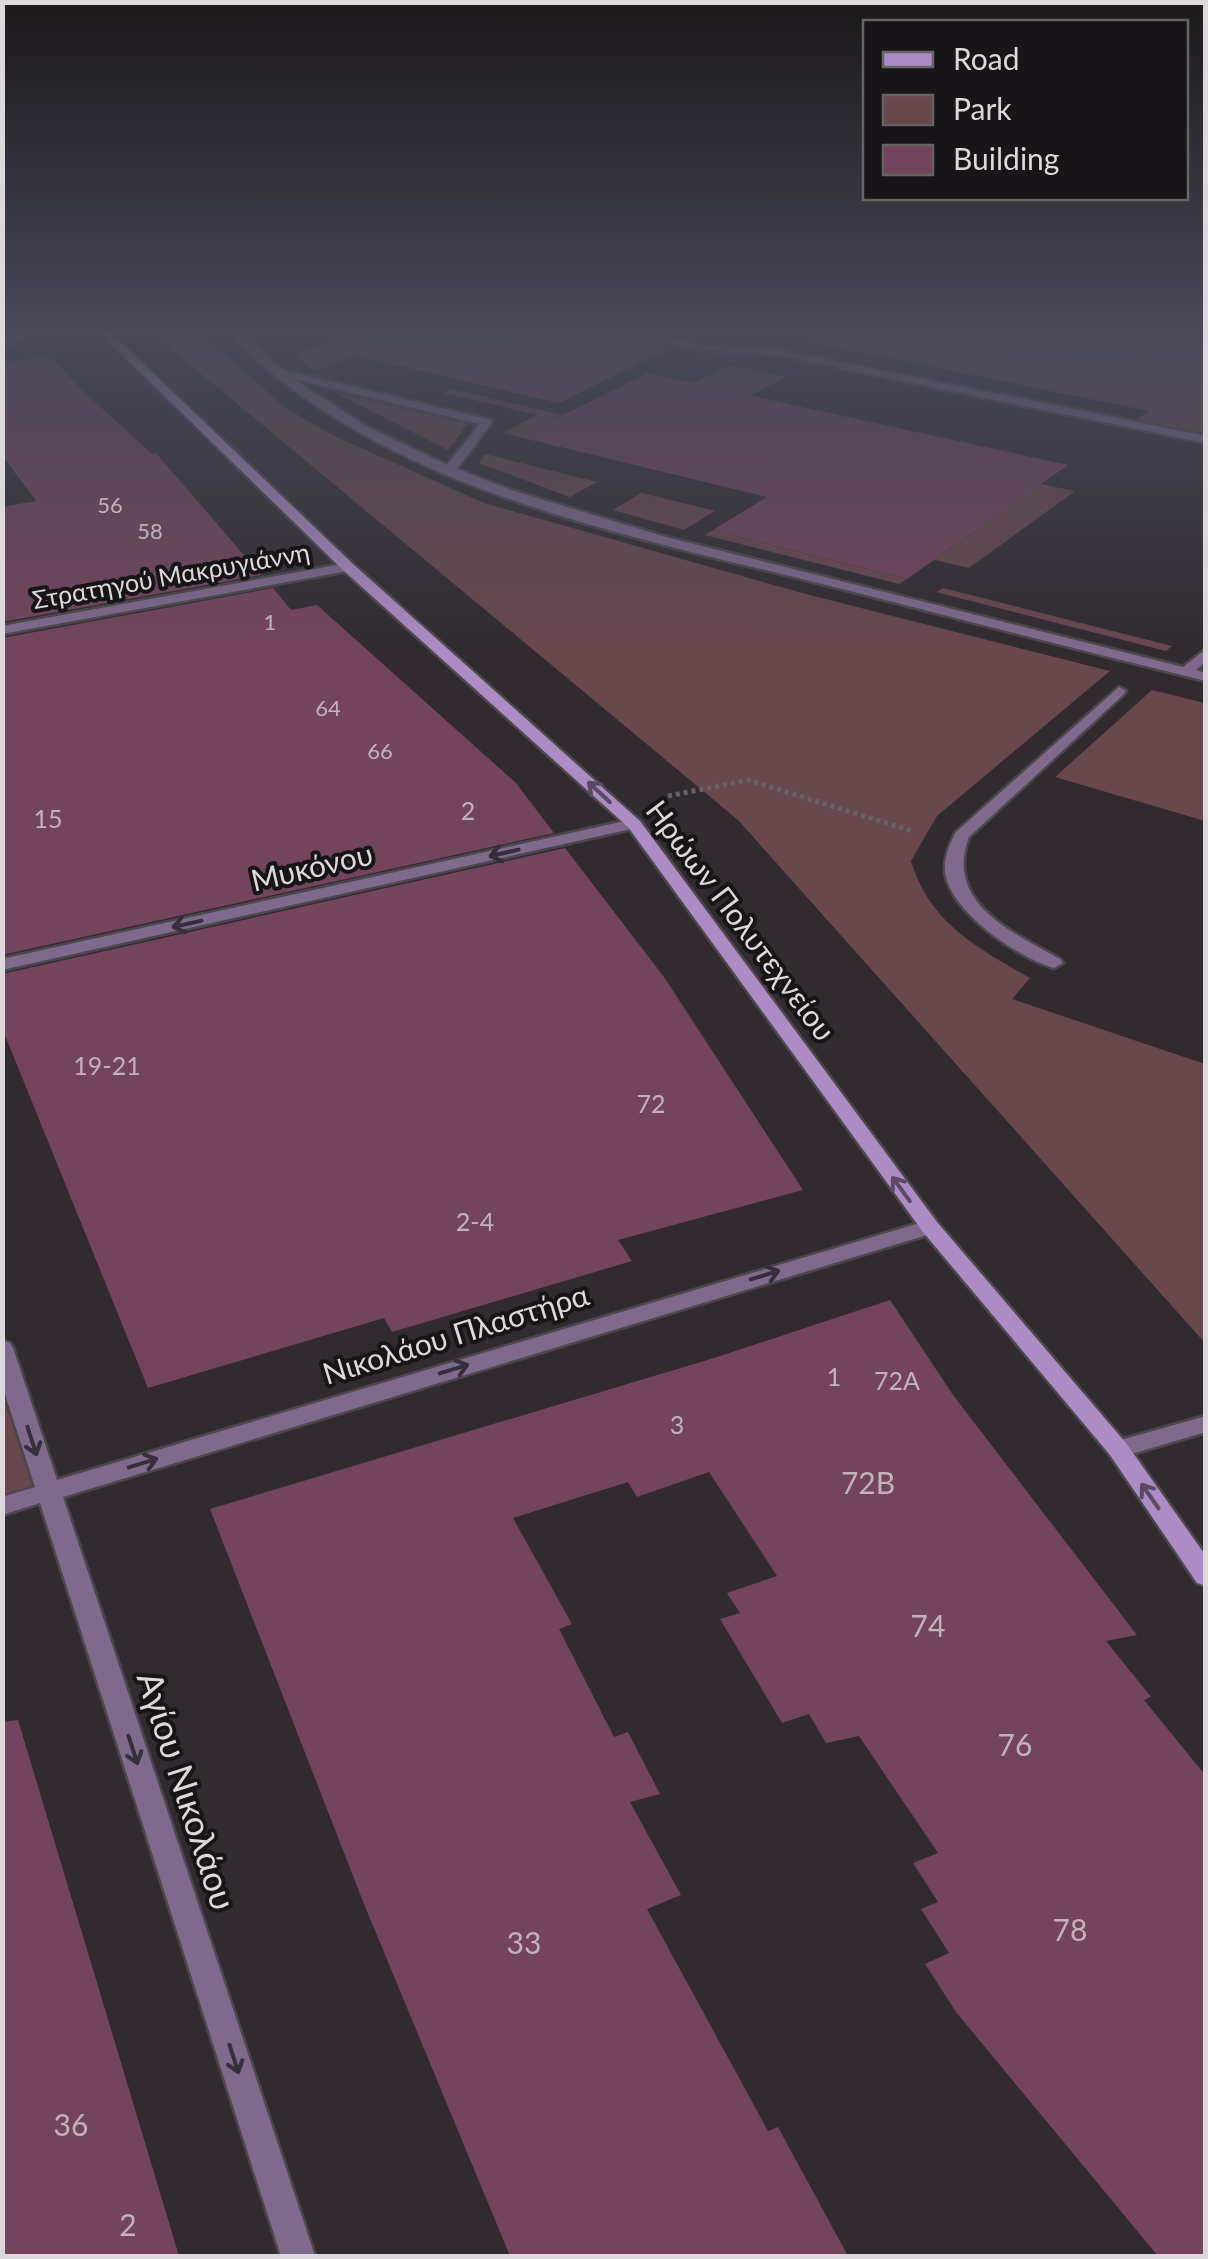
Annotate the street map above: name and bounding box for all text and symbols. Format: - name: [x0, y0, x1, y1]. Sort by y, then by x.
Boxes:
- legend: [863, 20, 1188, 200]
- text: Road: [953, 40, 1020, 76]
- text: Park: [953, 90, 1012, 126]
- text: Building: [953, 140, 1059, 176]
- house number: 56: [97, 491, 123, 518]
- house number: 58: [137, 517, 163, 544]
- street label: Στρατηγού Μακρυγιάννη: [30, 536, 312, 614]
- house number: 1: [264, 608, 276, 635]
- house number: 64: [315, 694, 341, 721]
- house number: 66: [367, 737, 393, 764]
- one-way arrow: [587, 781, 612, 804]
- street label: Ηρώων Πολυτεχνείου: [640, 793, 844, 1047]
- house number: 2: [461, 795, 475, 825]
- house number: 15: [33, 803, 63, 833]
- street label: Μυκόνου: [247, 835, 376, 898]
- one-way arrow: [489, 845, 521, 863]
- one-way arrow: [172, 915, 204, 934]
- house number: 19-21: [73, 1050, 141, 1080]
- house number: 72: [636, 1088, 666, 1118]
- one-way arrow: [891, 1176, 912, 1203]
- house number: 2-4: [456, 1206, 494, 1236]
- one-way arrow: [749, 1265, 780, 1283]
- street label: Νικολάου Πλαστήρα: [318, 1275, 593, 1391]
- one-way arrow: [437, 1359, 469, 1377]
- house number: 1: [827, 1361, 841, 1391]
- house number: 72Α: [874, 1365, 920, 1395]
- house number: 3: [670, 1409, 684, 1439]
- one-way arrow: [25, 1425, 43, 1456]
- one-way arrow: [126, 1453, 158, 1471]
- house number: 72Β: [841, 1464, 895, 1500]
- one-way arrow: [1140, 1482, 1161, 1510]
- house number: 74: [911, 1607, 945, 1643]
- street label: Αγίου Νικολάου: [130, 1666, 246, 1915]
- house number: 76: [998, 1726, 1032, 1762]
- one-way arrow: [126, 1734, 144, 1765]
- house number: 78: [1053, 1911, 1087, 1947]
- house number: 33: [507, 1924, 541, 1960]
- one-way arrow: [226, 2043, 244, 2075]
- house number: 36: [54, 2106, 88, 2142]
- house number: 2: [119, 2206, 137, 2242]

